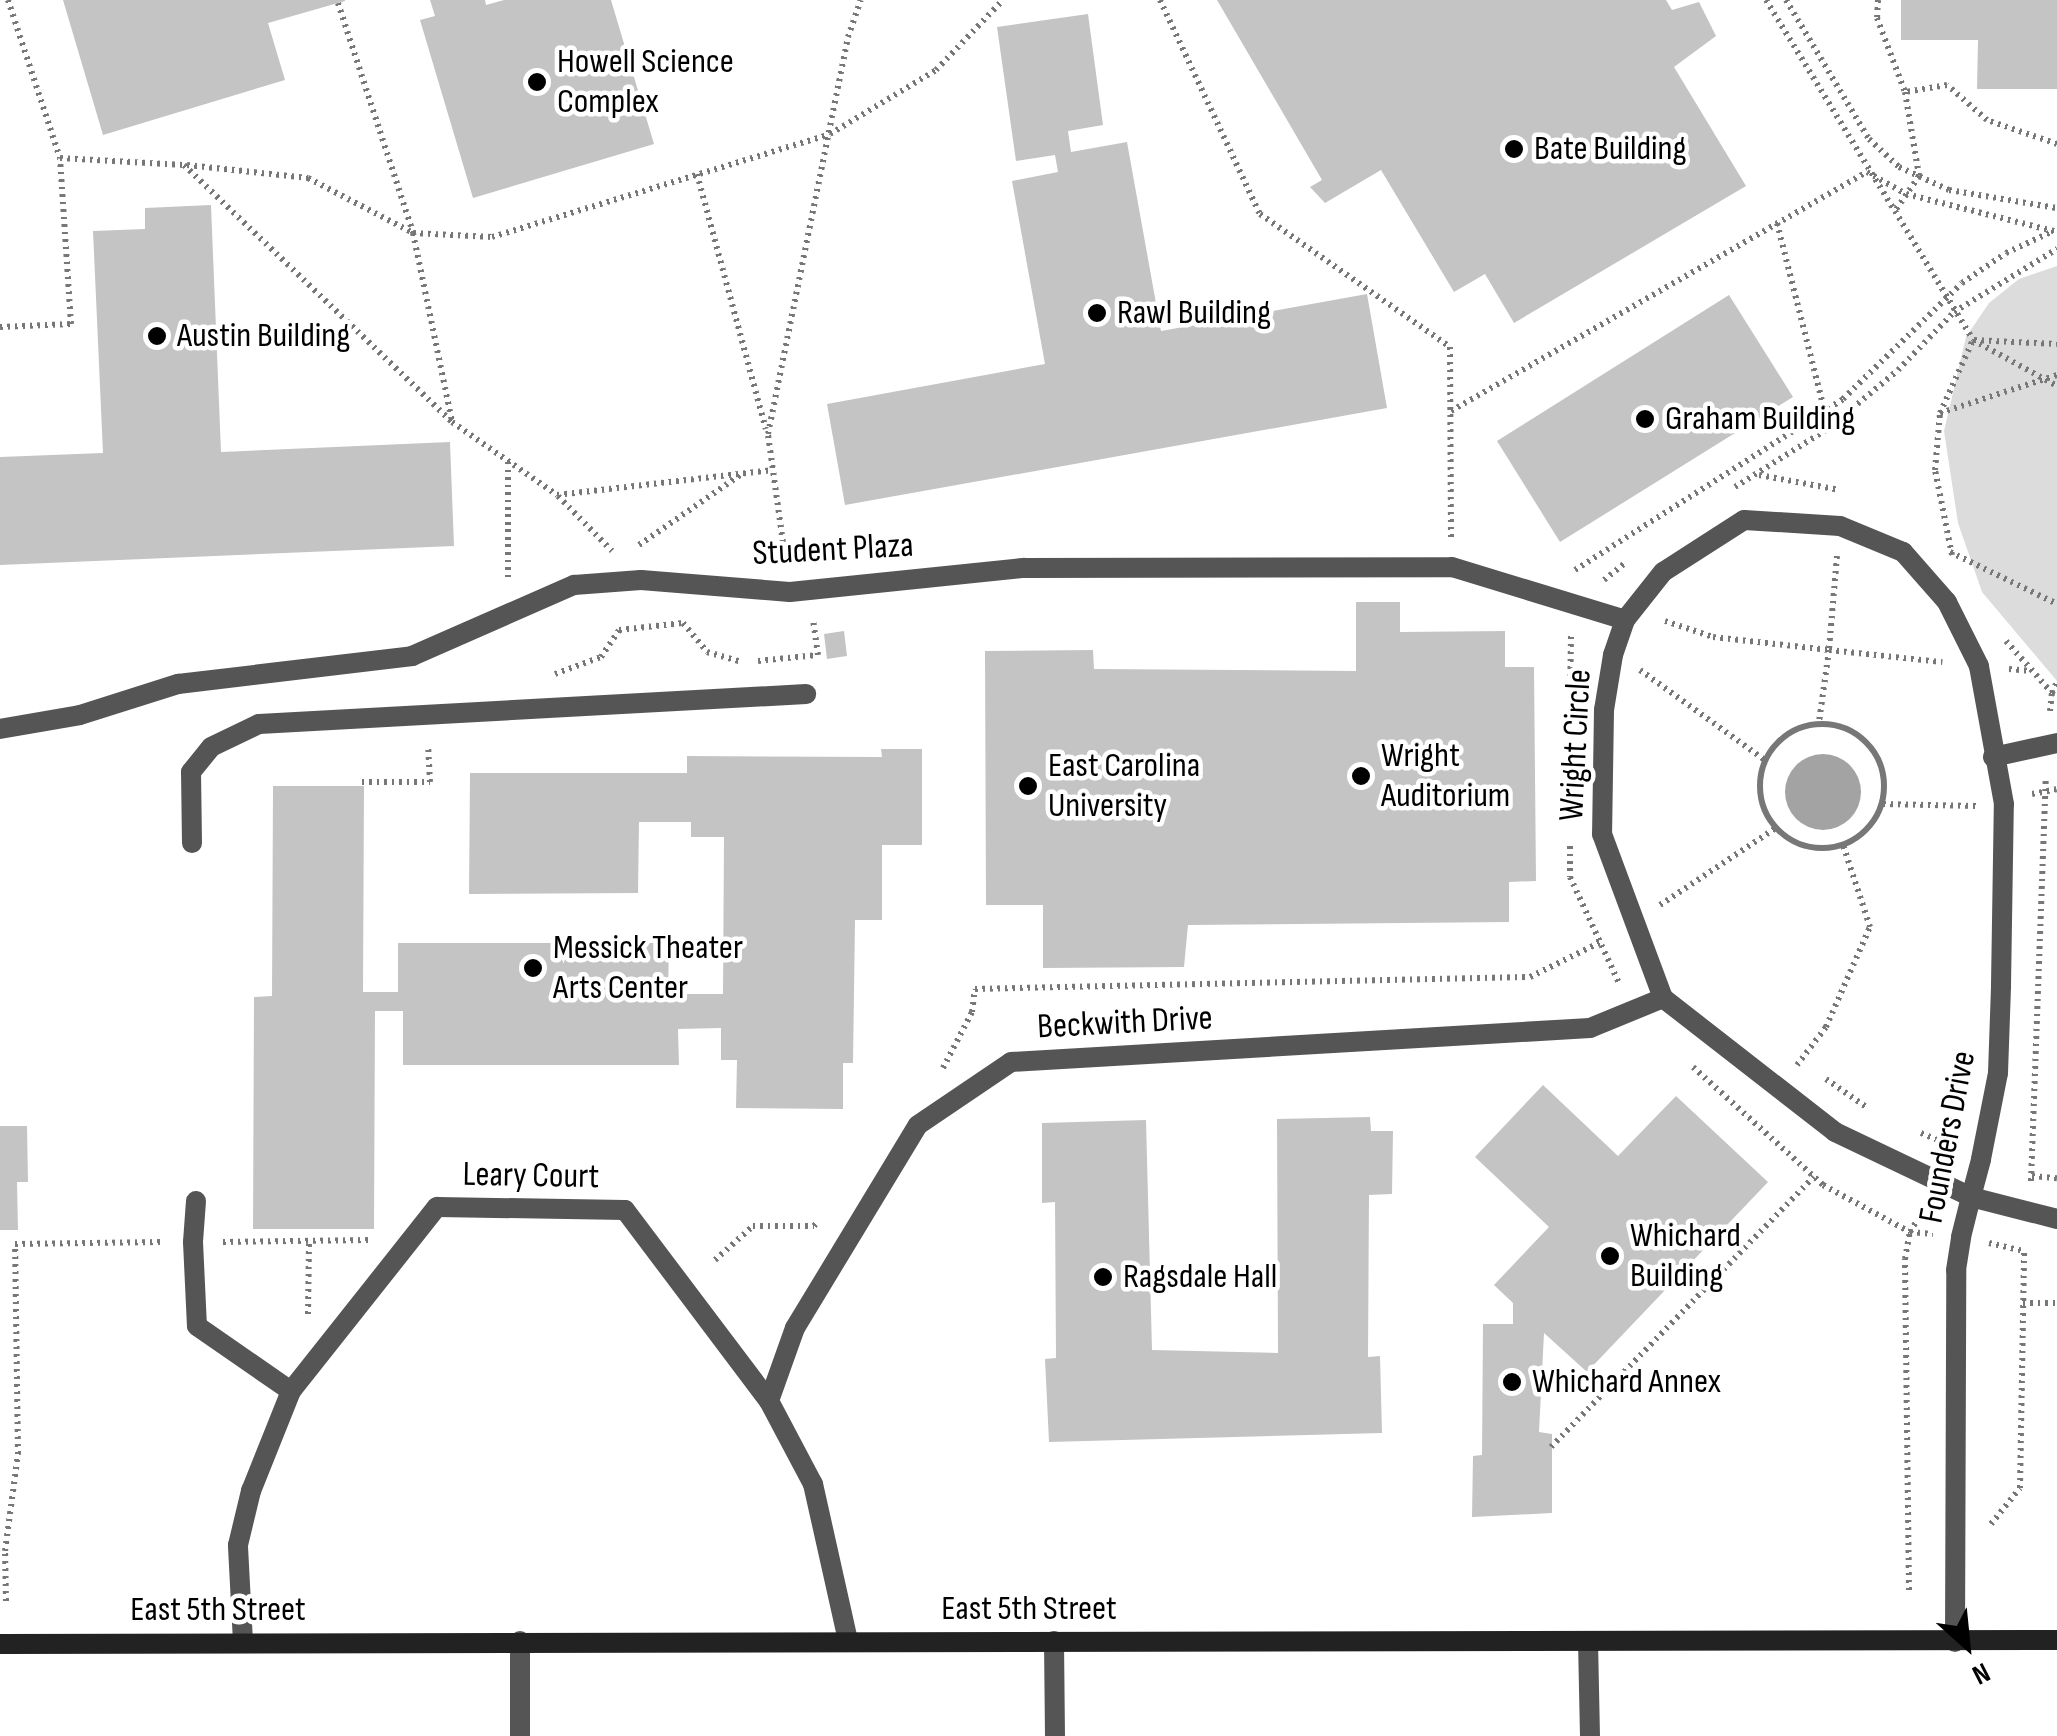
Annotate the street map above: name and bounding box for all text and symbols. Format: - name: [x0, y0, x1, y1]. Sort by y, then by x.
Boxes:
- place label: Howell Science Complex: [557, 41, 734, 123]
- marker: Howell Science Complex: [526, 71, 548, 93]
- place label: Bate Building: [1534, 128, 1686, 170]
- marker: Bate Building: [1503, 138, 1525, 160]
- place label: Rawl Building: [1117, 292, 1271, 334]
- marker: Rawl Building: [1086, 302, 1108, 324]
- place label: Austin Building: [177, 315, 350, 357]
- marker: Austin Building: [146, 325, 168, 347]
- place label: Graham Building: [1665, 398, 1855, 440]
- marker: Graham Building: [1634, 408, 1656, 430]
- street label: Student Plaza: [751, 525, 915, 575]
- street label: Wright Circle: [1551, 668, 1601, 822]
- place label: Wright Auditorium: [1381, 735, 1510, 817]
- place label: East Carolina University: [1048, 745, 1200, 827]
- marker: Wright Auditorium: [1350, 765, 1372, 787]
- marker: East Carolina University: [1017, 775, 1039, 797]
- place label: Messick Theater Arts Center: [553, 927, 743, 1009]
- marker: Messick Theater Arts Center: [522, 957, 544, 979]
- street label: Beckwith Drive: [1036, 997, 1214, 1049]
- street label: Founders Drive: [1911, 1047, 1985, 1227]
- street label: Leary Court: [462, 1154, 600, 1198]
- place label: Whichard Building: [1630, 1215, 1741, 1297]
- marker: Whichard Building: [1599, 1245, 1621, 1267]
- place label: Ragsdale Hall: [1123, 1256, 1277, 1298]
- marker: Ragsdale Hall: [1092, 1266, 1114, 1288]
- place label: Whichard Annex: [1532, 1361, 1721, 1403]
- marker: Whichard Annex: [1501, 1371, 1523, 1393]
- street label: East 5th Street: [941, 1588, 1117, 1630]
- street label: East 5th Street: [130, 1589, 306, 1631]
- north arrow: [1917, 1596, 2017, 1696]
- text: N: [1967, 1655, 1995, 1691]

